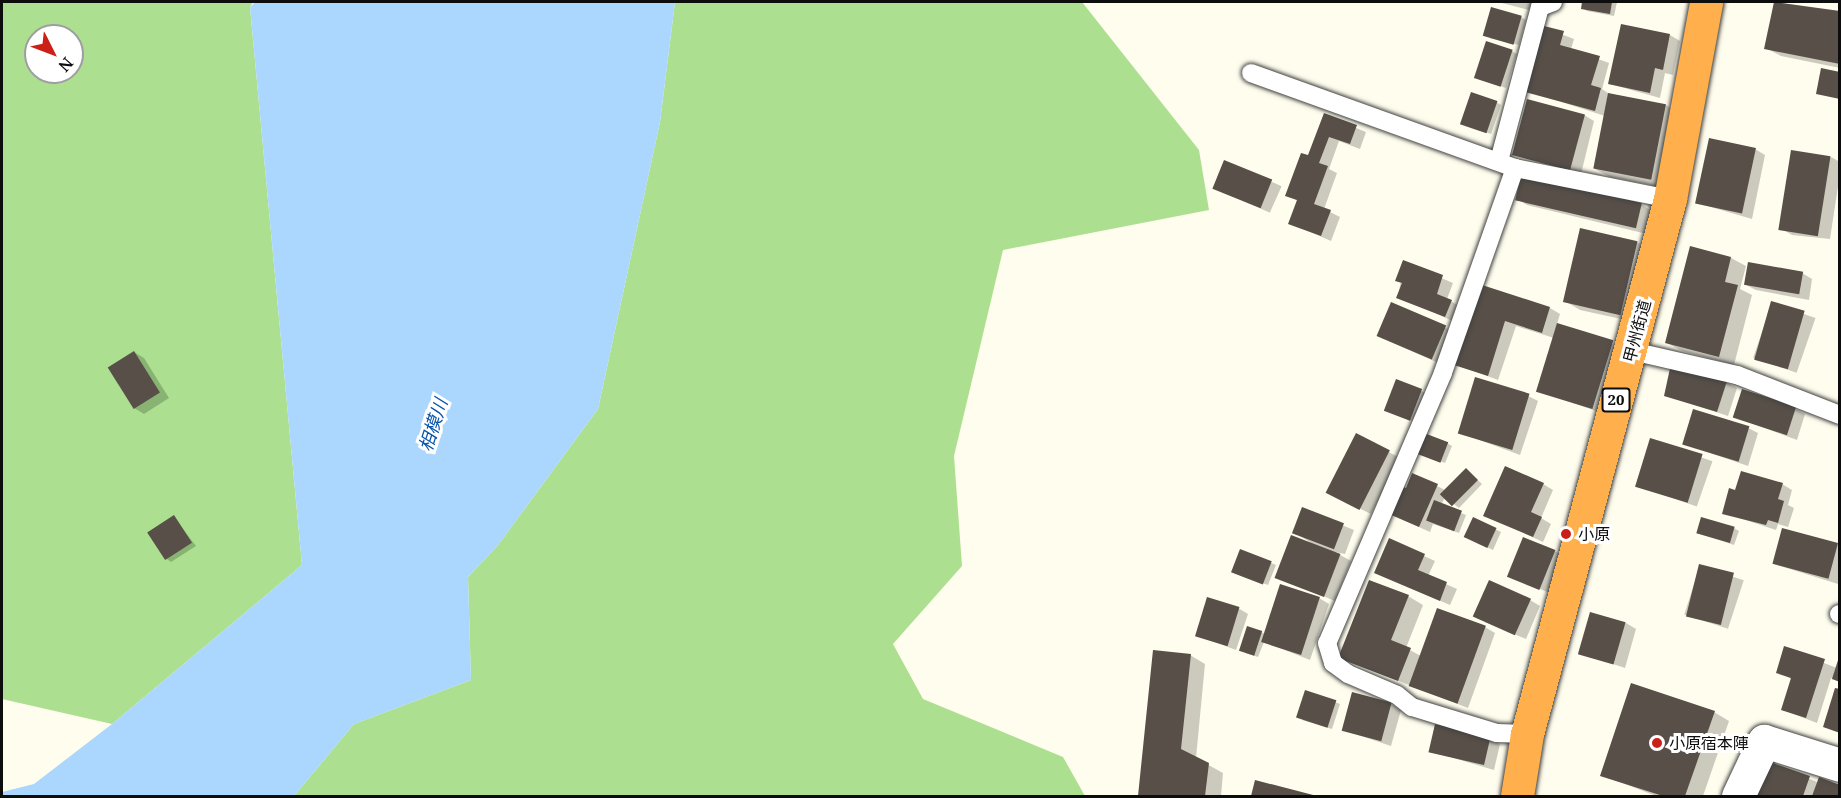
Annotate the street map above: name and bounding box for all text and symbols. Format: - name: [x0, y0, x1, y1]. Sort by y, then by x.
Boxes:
- north arrow: [24, 24, 84, 84]
- text: N: [54, 53, 78, 77]
- street label: 甲州街道: [1619, 298, 1655, 364]
- road number: 20: [1601, 388, 1631, 412]
- water label: 相模川: [414, 396, 452, 454]
- place label: 小原: [1578, 524, 1610, 544]
- marker: 小原: [1559, 527, 1573, 541]
- place label: 小原宿本陣: [1669, 733, 1749, 753]
- marker: 小原宿本陣: [1650, 736, 1664, 750]

